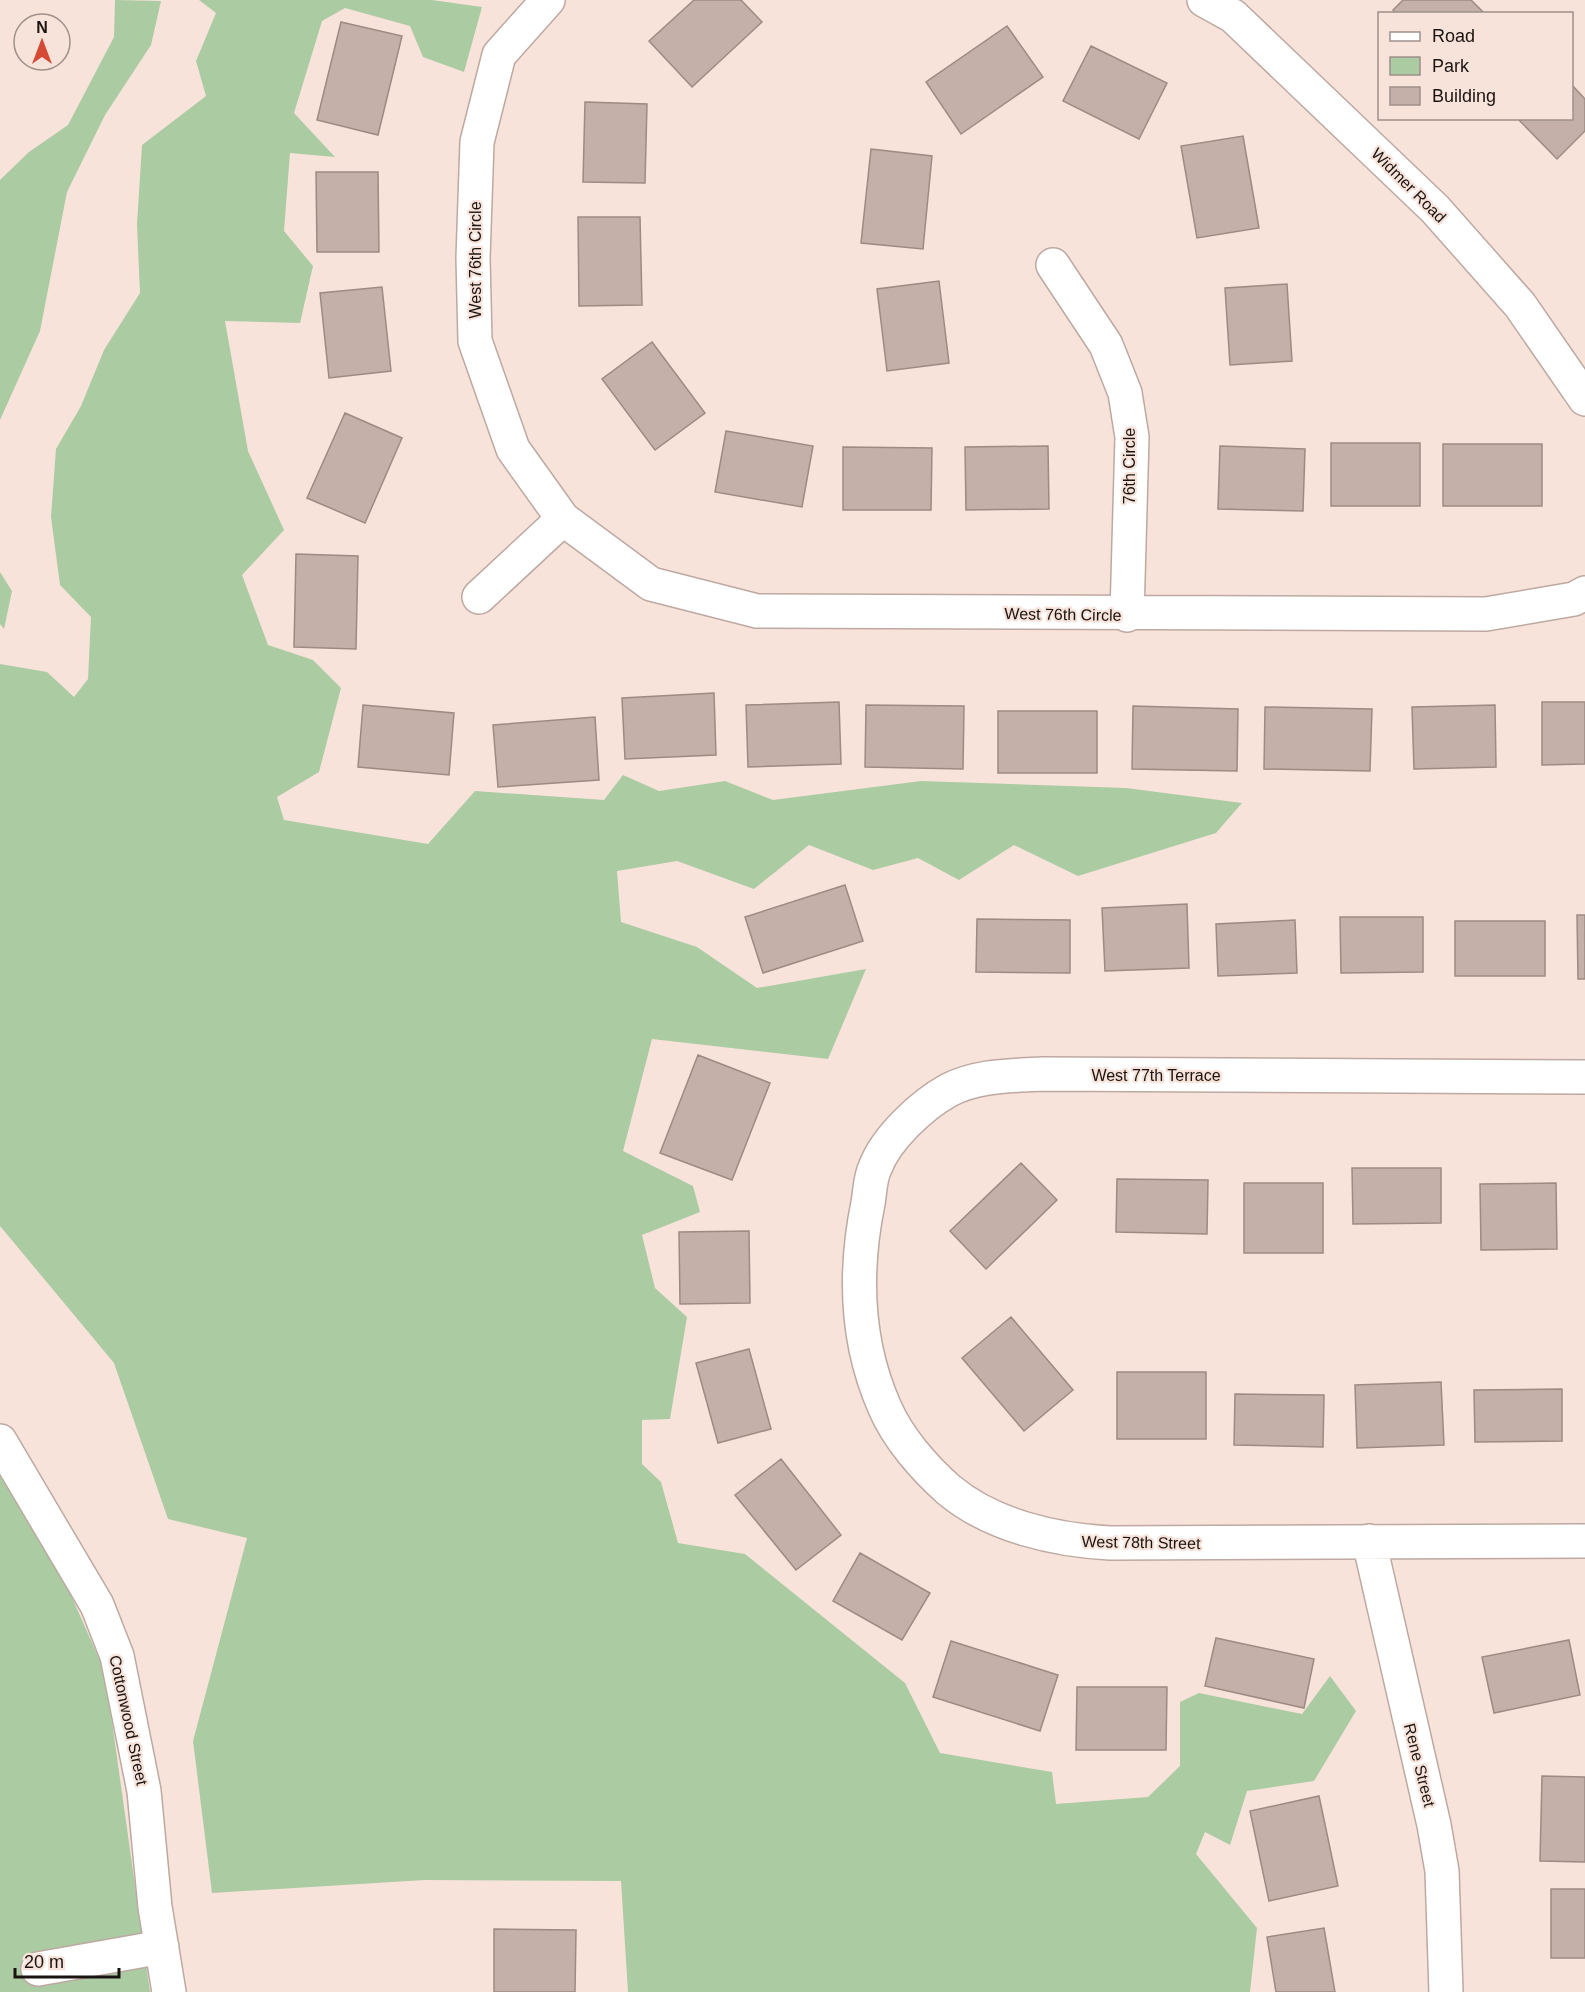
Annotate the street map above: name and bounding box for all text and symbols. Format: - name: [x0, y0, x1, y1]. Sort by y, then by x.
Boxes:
- north arrow: [12, 12, 72, 72]
- legend: [1378, 12, 1573, 120]
- text: N: [36, 19, 48, 36]
- text: Road: [1432, 26, 1475, 46]
- text: Park: [1432, 56, 1470, 76]
- text: Building: [1432, 86, 1496, 106]
- street label: Widmer Road: [1368, 145, 1449, 226]
- street label: West 76th Circle: [467, 201, 484, 319]
- street label: 76th Circle: [1121, 428, 1138, 504]
- street label: West 76th Circle: [1004, 605, 1122, 624]
- street label: West 77th Terrace: [1091, 1067, 1221, 1084]
- street label: West 78th Street: [1081, 1533, 1201, 1552]
- street label: Cottonwood Street: [106, 1654, 151, 1787]
- street label: Rene Street: [1401, 1722, 1438, 1809]
- scale bar: [15, 1941, 118, 1979]
- text: 20 m: [24, 1952, 64, 1972]

